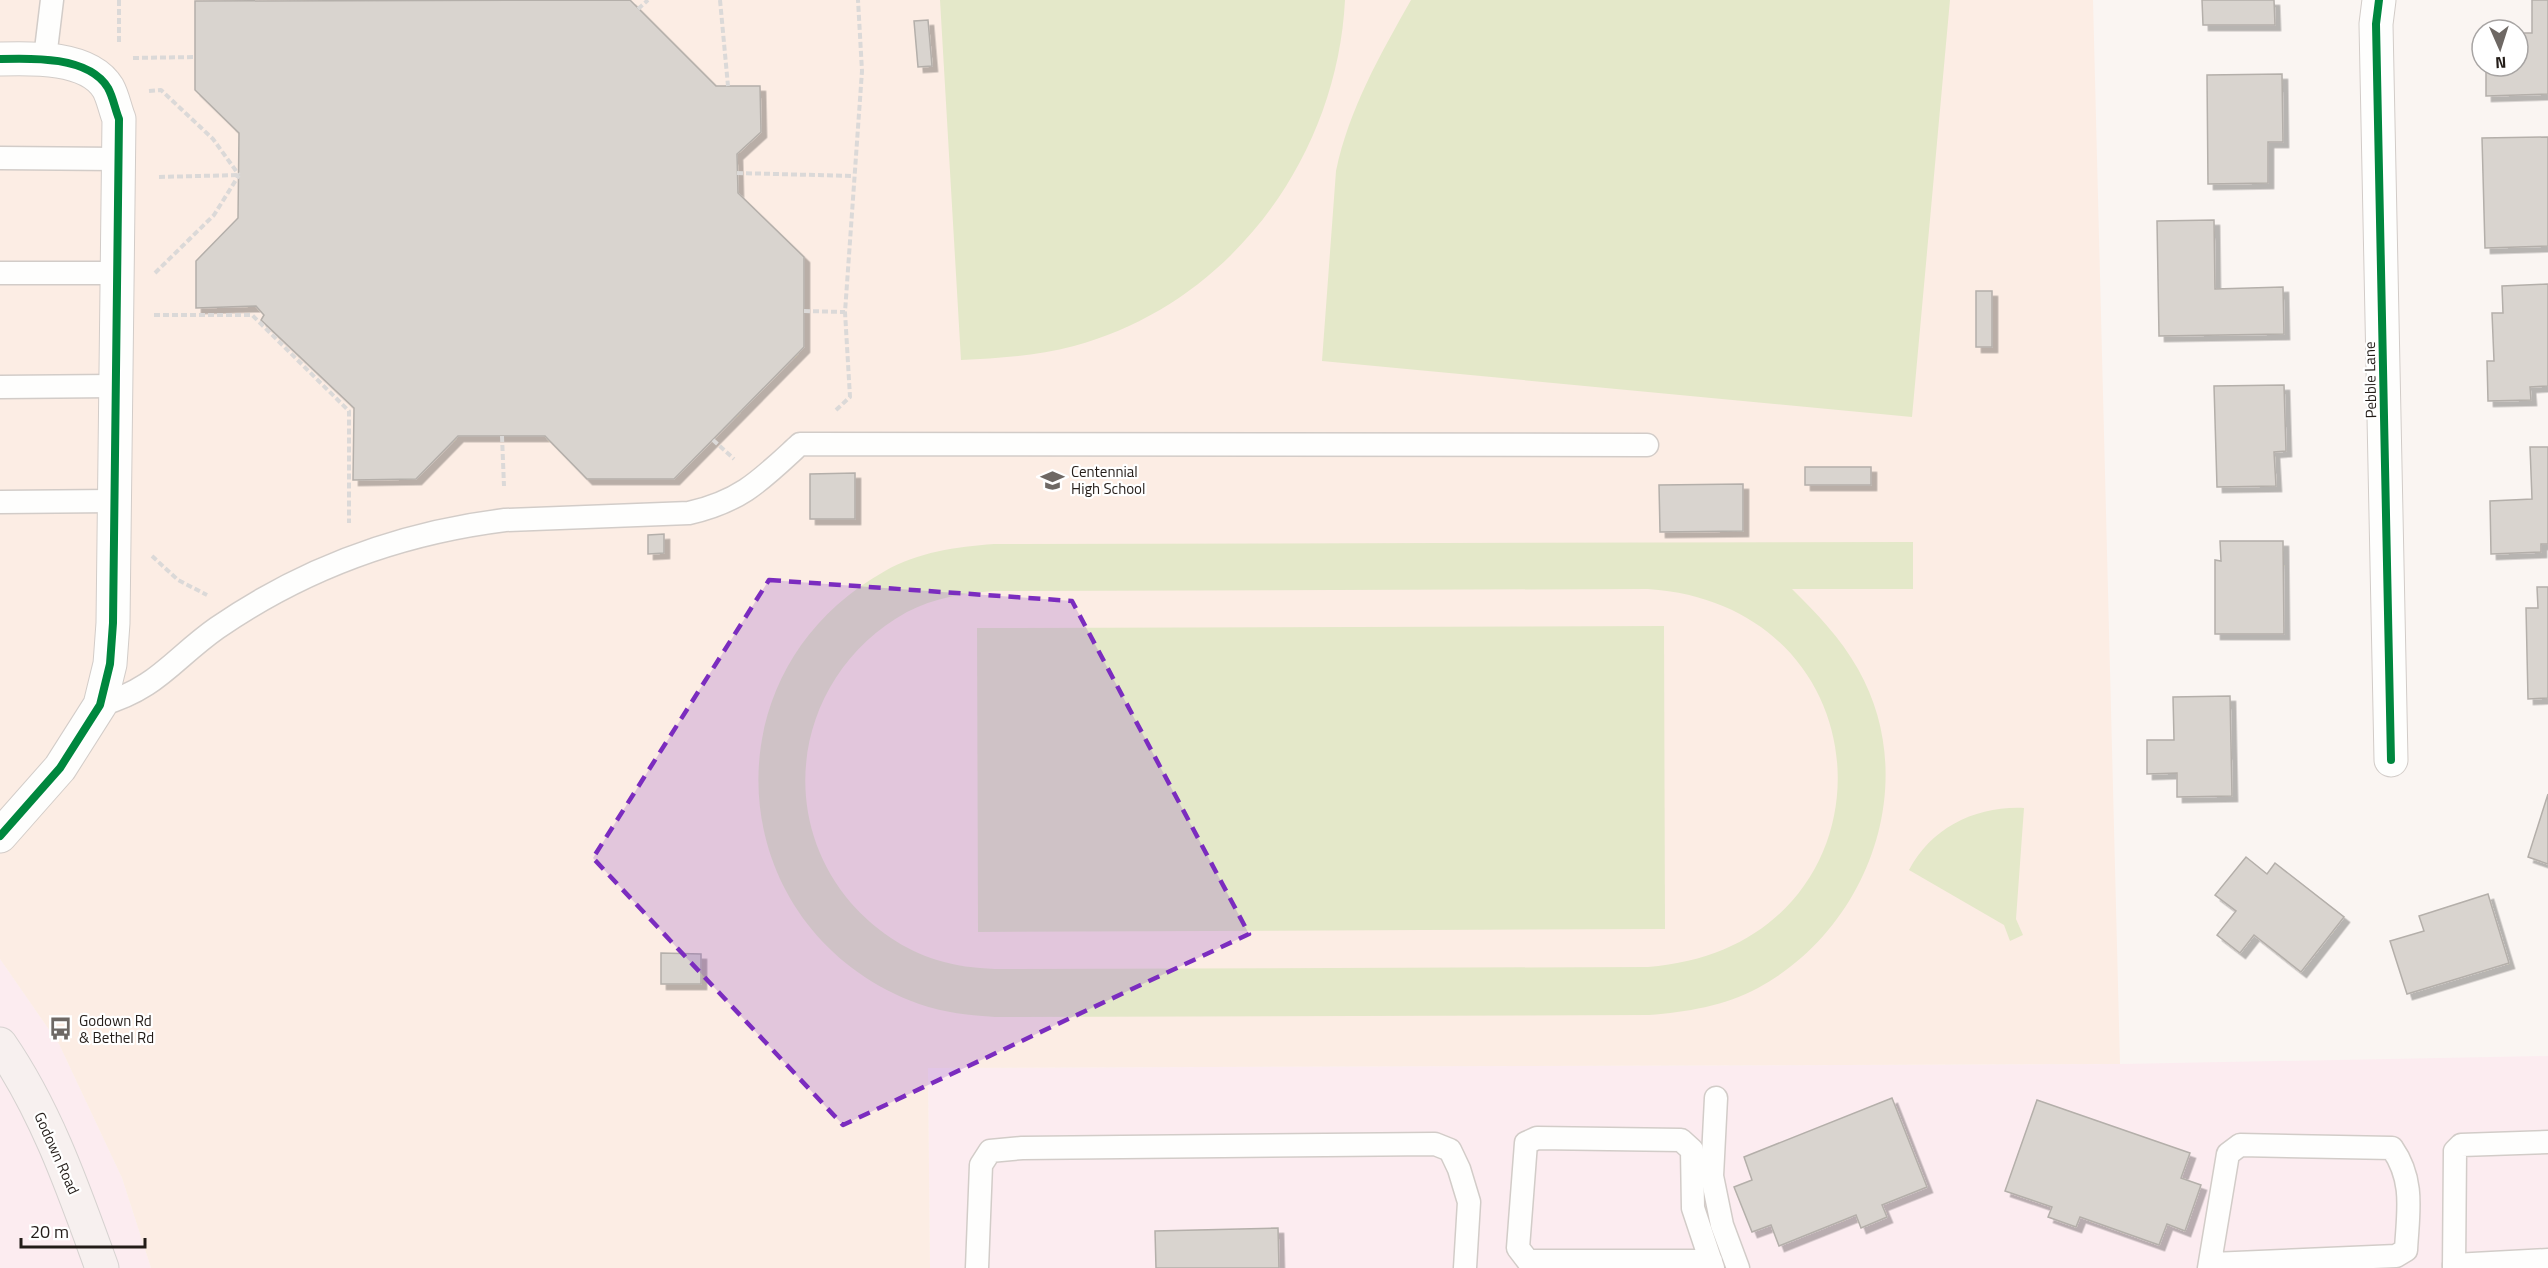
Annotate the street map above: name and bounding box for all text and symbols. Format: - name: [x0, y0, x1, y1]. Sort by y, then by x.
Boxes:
- north arrow: [2470, 18, 2530, 78]
- text: N: [2495, 51, 2507, 75]
- street label: Pebble Lane: [2358, 341, 2382, 419]
- place label: Centennial High School: [1071, 460, 1146, 500]
- school or university icon: Centennial High School: [1040, 467, 1066, 493]
- place label: Godown Rd & Bethel Rd: [79, 1009, 154, 1049]
- bus stop icon: Godown Rd & Bethel Rd: [48, 1016, 74, 1042]
- street label: Godown Road: [29, 1108, 85, 1198]
- scale bar: [21, 1211, 146, 1249]
- text: 20 m: [30, 1218, 69, 1245]

